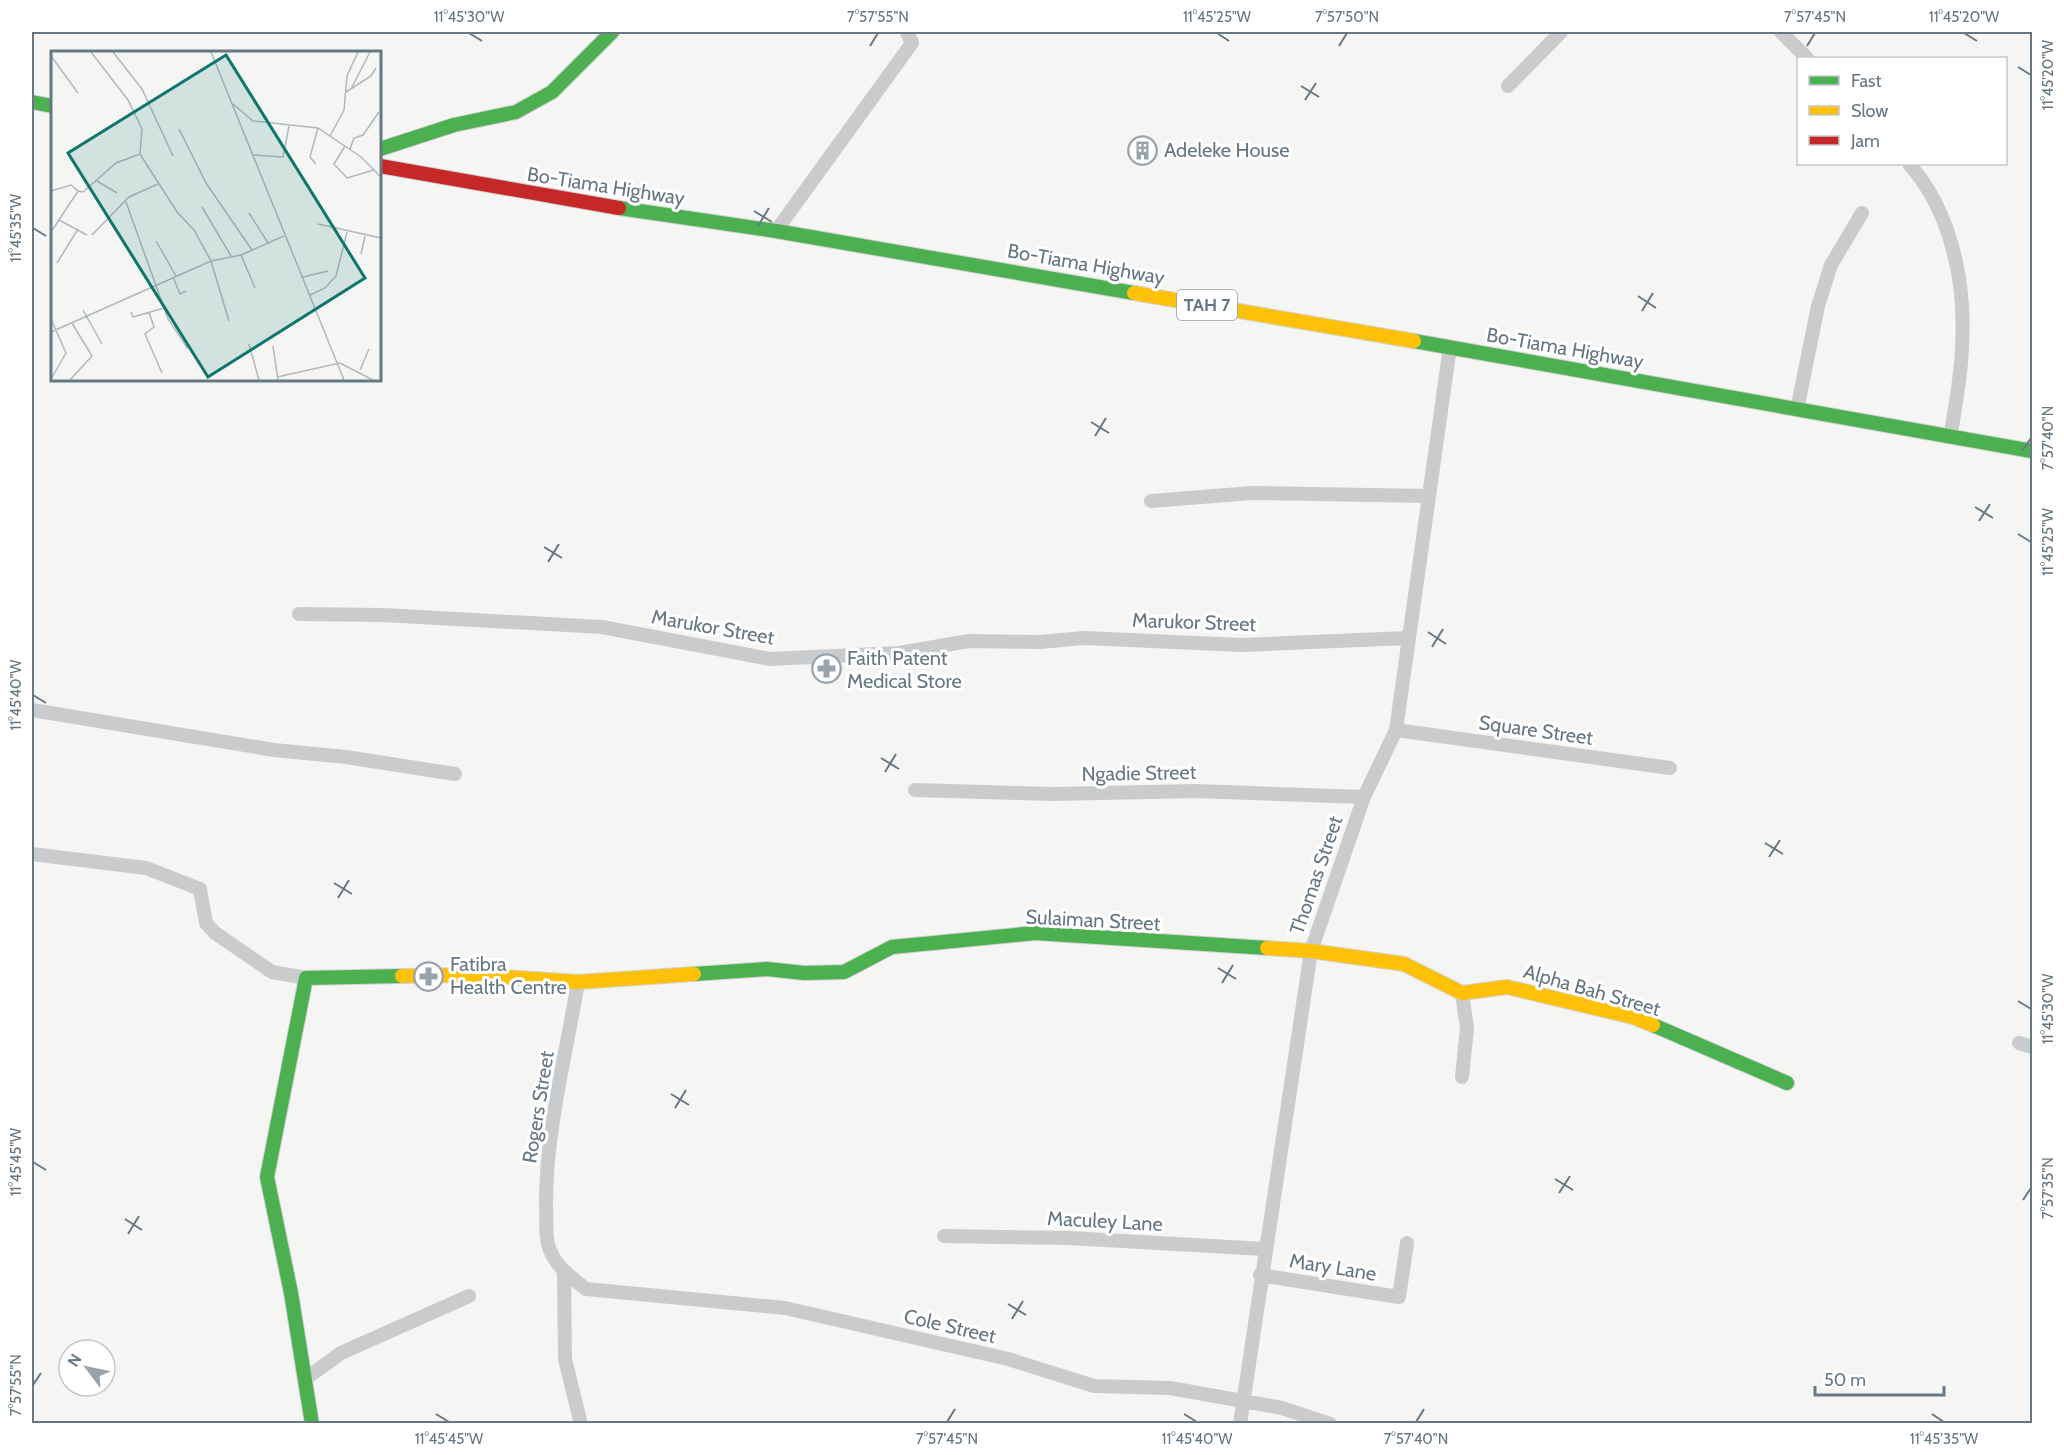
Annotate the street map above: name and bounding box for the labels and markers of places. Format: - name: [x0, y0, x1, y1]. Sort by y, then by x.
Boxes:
- building icon: Adeleke House: [1127, 134, 1159, 166]
- place label: Adeleke House: [1164, 138, 1289, 162]
- place label: Faith Patent Medical Store: [847, 646, 962, 693]
- pharmacy icon: Faith Patent Medical Store: [810, 653, 842, 685]
- place label: Fatibra Health Centre: [450, 952, 567, 999]
- pharmacy icon: Fatibra Health Centre: [413, 960, 445, 992]

